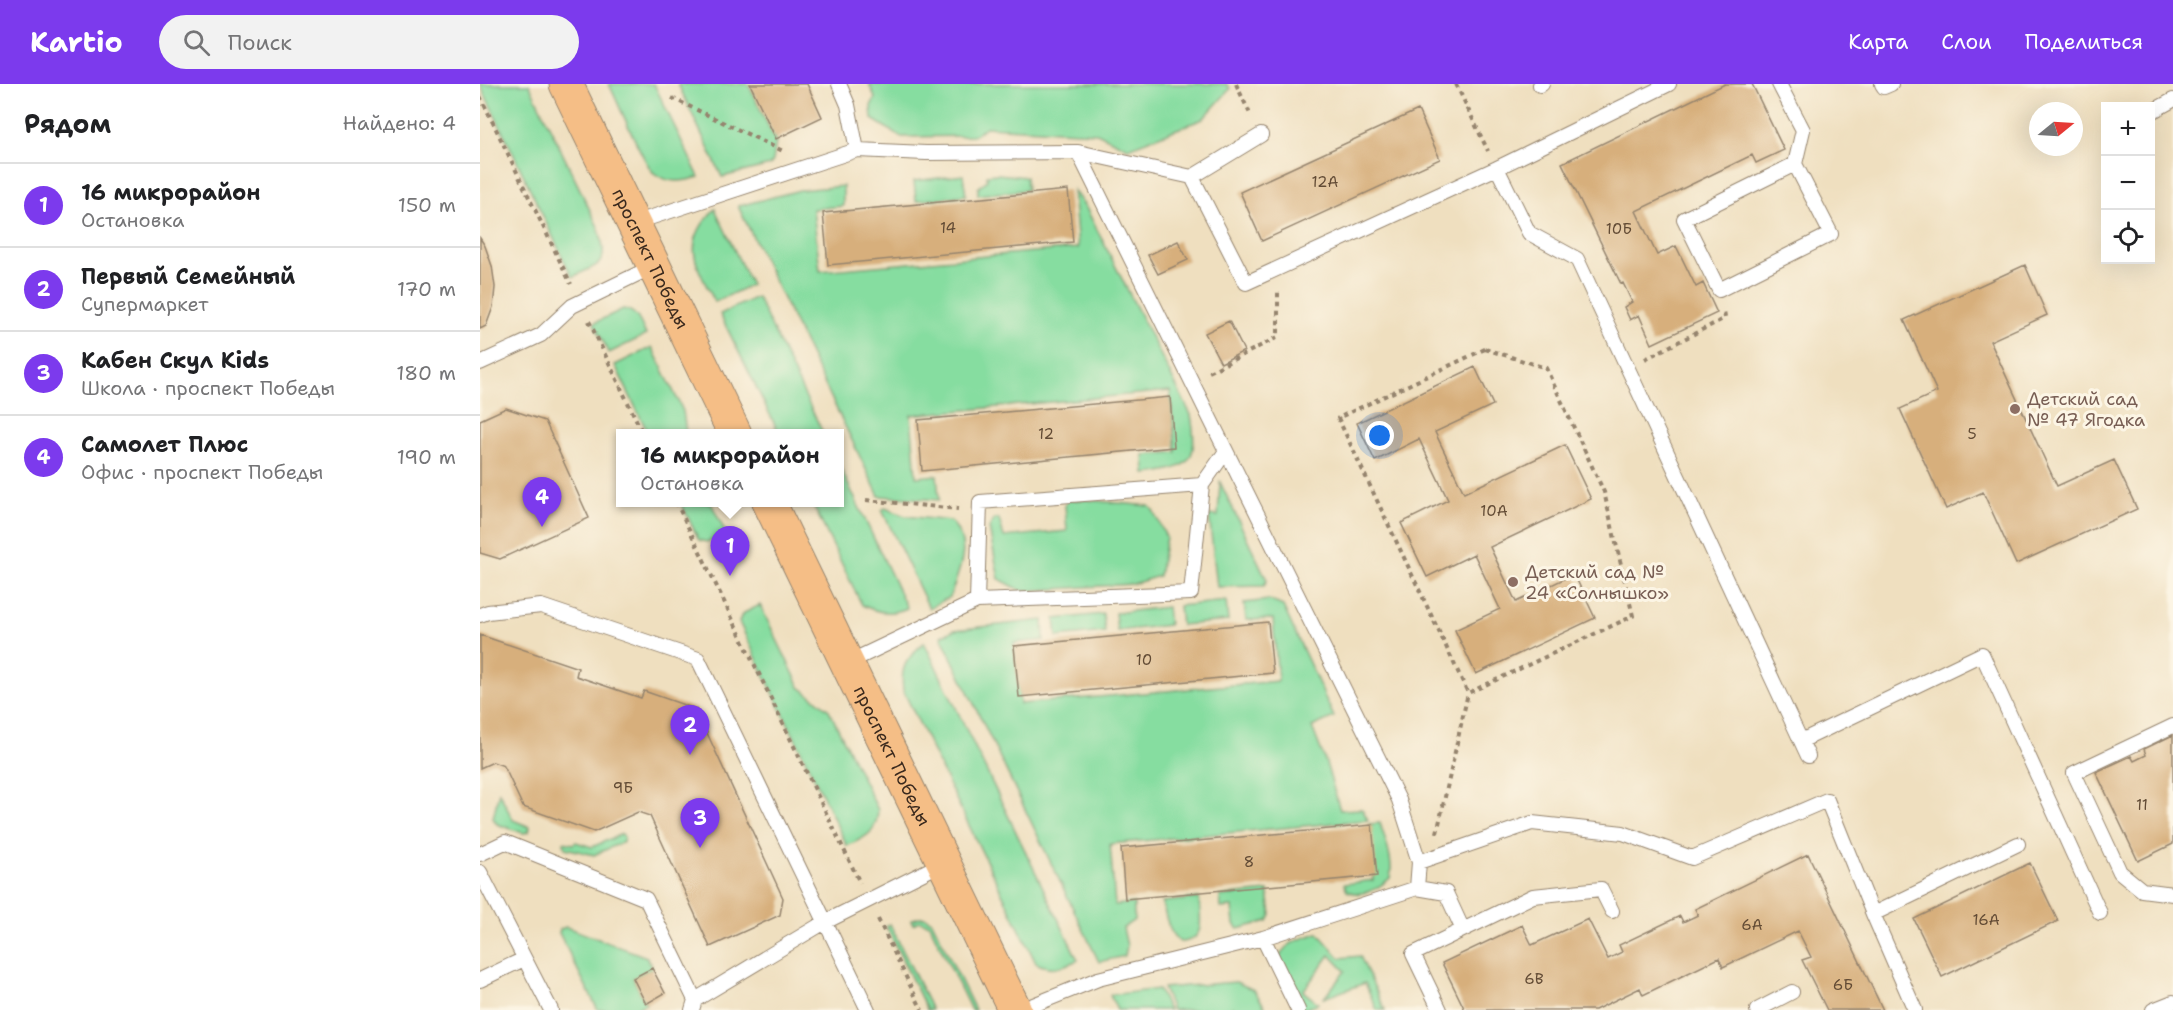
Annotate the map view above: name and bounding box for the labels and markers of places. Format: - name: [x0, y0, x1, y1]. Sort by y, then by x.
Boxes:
- place label: Детский сад № 47 Ягодка: [2027, 387, 2145, 432]
- marker: Детский сад № 47 Ягодка: [2008, 402, 2022, 416]
- pin: 4: [522, 478, 562, 527]
- pin: 1: [710, 526, 750, 576]
- place label: Детский сад № 24 «Солнышко»: [1525, 560, 1669, 605]
- marker: Детский сад № 24 «Солнышко»: [1506, 575, 1520, 589]
- pin: 2: [670, 706, 710, 755]
- pin: 3: [680, 798, 720, 848]

